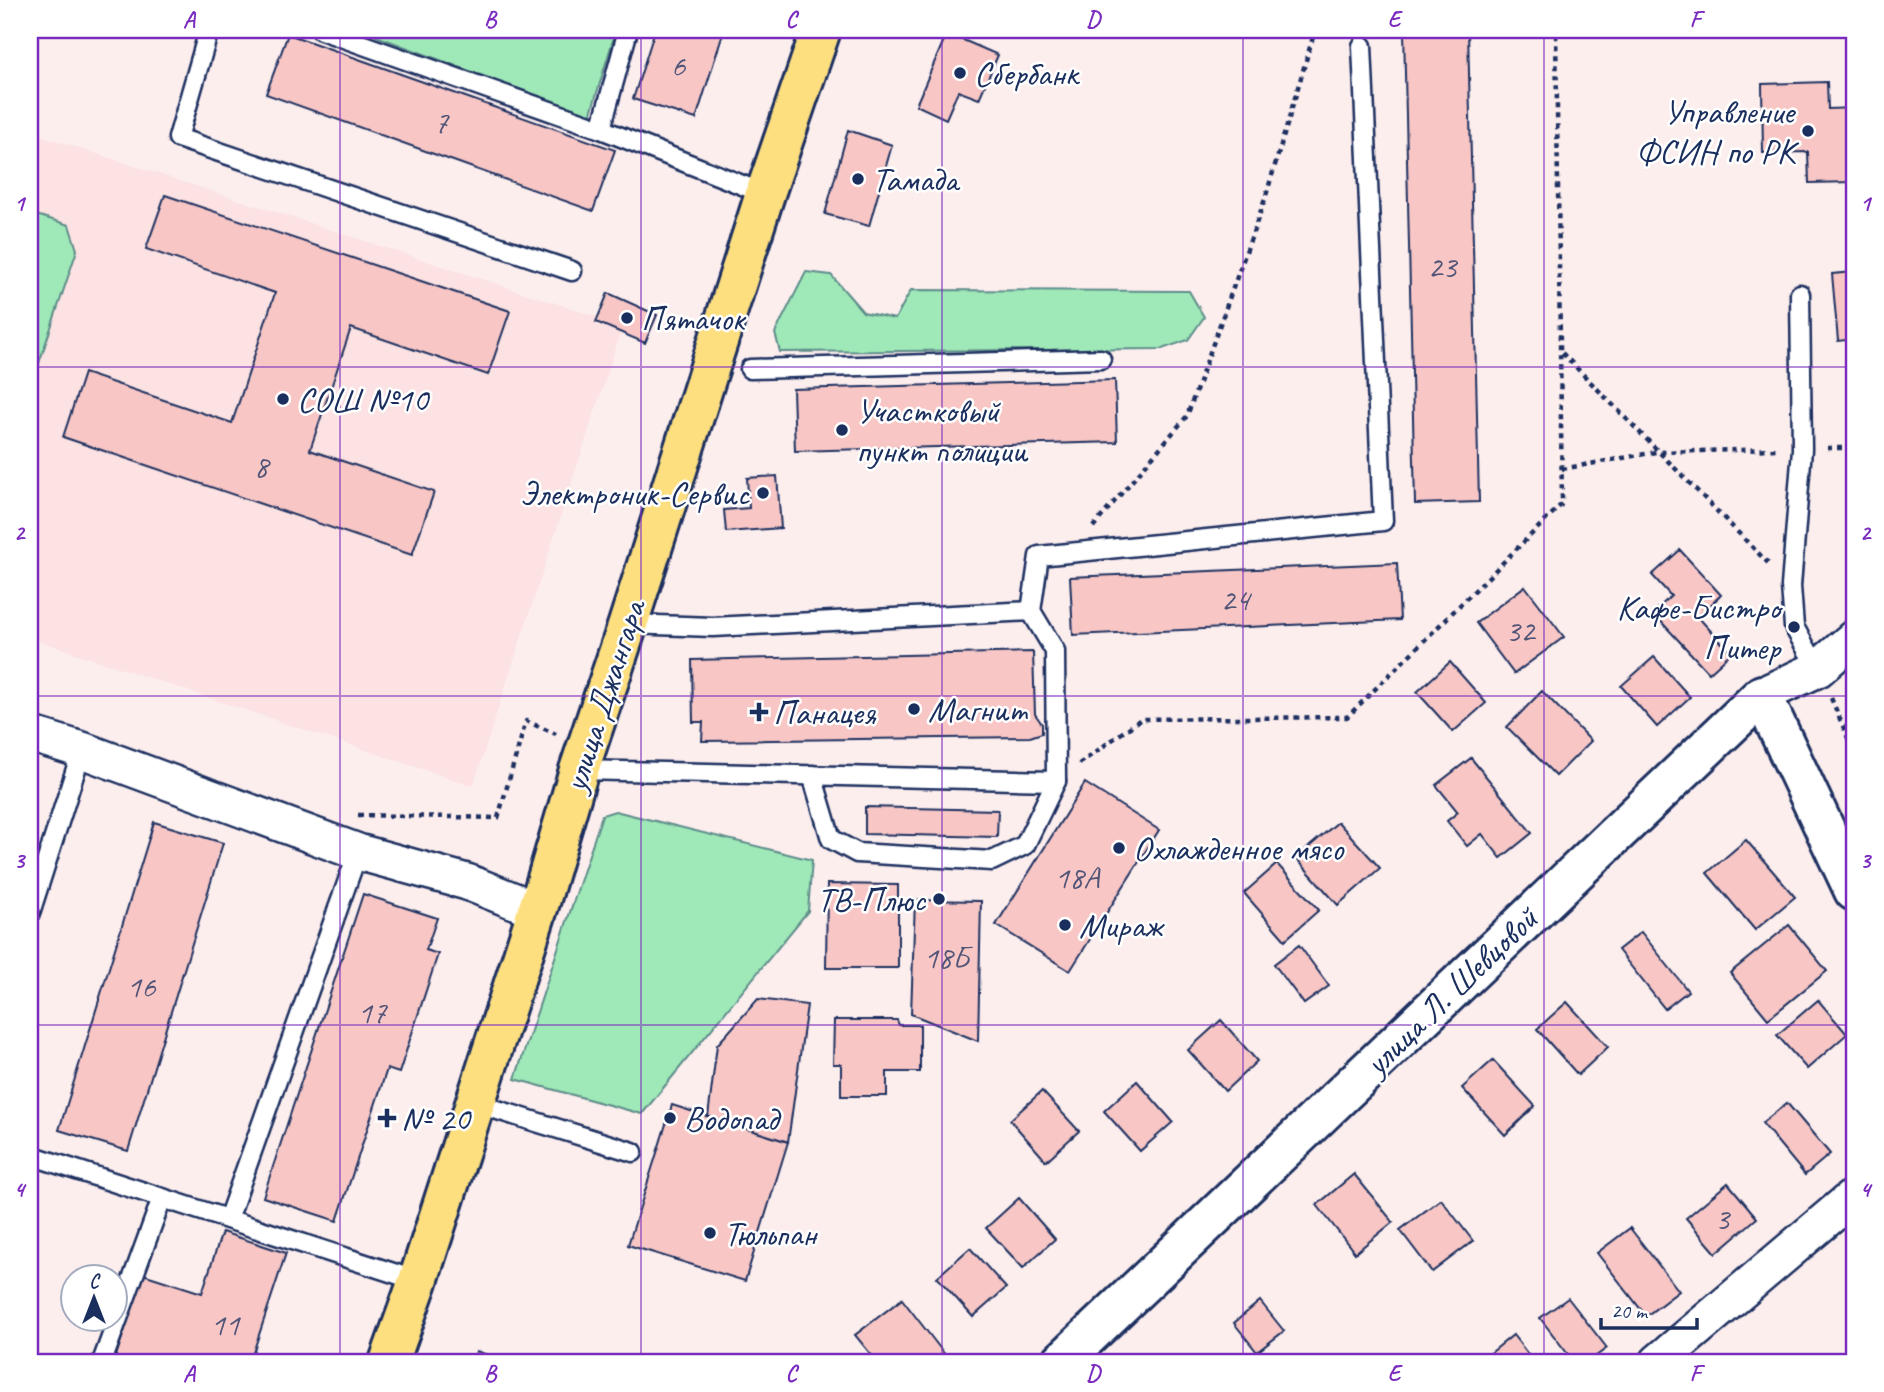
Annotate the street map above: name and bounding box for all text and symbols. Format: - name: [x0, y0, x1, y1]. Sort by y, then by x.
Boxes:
- text: A: [183, 5, 197, 34]
- text: B: [484, 5, 498, 34]
- text: C: [786, 5, 800, 34]
- text: D: [1086, 5, 1102, 34]
- text: E: [1388, 5, 1404, 34]
- text: F: [1690, 5, 1706, 34]
- house number: 6: [671, 45, 687, 86]
- place label: Сбербанк: [974, 51, 1081, 96]
- marker: Сбербанк: [952, 65, 968, 81]
- place label: Управление ФСИН по РК: [1636, 89, 1800, 174]
- house number: 7: [434, 102, 450, 143]
- marker: Управление ФСИН по РК: [1800, 123, 1816, 139]
- place label: Тамада: [872, 157, 961, 202]
- marker: Тамада: [850, 171, 866, 187]
- text: 1: [14, 189, 27, 218]
- text: 1: [1860, 189, 1873, 218]
- house number: 23: [1428, 246, 1459, 287]
- place label: Пятачок: [641, 296, 747, 341]
- marker: Пятачок: [619, 310, 635, 326]
- place label: СОШ №10: [297, 377, 430, 422]
- place label: Участковый пункт полиции: [856, 388, 1029, 473]
- marker: СОШ №10: [275, 391, 291, 407]
- marker: Участковый пункт полиции: [834, 422, 850, 438]
- house number: 8: [254, 446, 271, 487]
- place label: Электроник-Сервис: [520, 471, 750, 516]
- marker: Электроник-Сервис: [755, 485, 771, 501]
- text: 2: [14, 518, 27, 547]
- text: 2: [1860, 518, 1873, 547]
- house number: 24: [1221, 579, 1253, 620]
- place label: Кафе-Бистро Питер: [1617, 585, 1784, 670]
- street label: улица Джангара: [551, 592, 657, 799]
- house number: 32: [1506, 610, 1537, 651]
- marker: Кафе-Бистро Питер: [1786, 619, 1802, 635]
- place label: Магнит: [928, 687, 1029, 732]
- place label: Панацея: [773, 690, 877, 735]
- marker: Магнит: [906, 701, 922, 717]
- marker: Панацея: [751, 704, 767, 720]
- place label: Охлажденное мясо: [1133, 826, 1345, 871]
- marker: Охлажденное мясо: [1111, 840, 1127, 856]
- text: 3: [14, 846, 27, 875]
- text: 3: [1860, 846, 1873, 875]
- house number: 18А: [1055, 857, 1101, 898]
- place label: ТВ-Плюс: [817, 877, 927, 922]
- marker: ТВ-Плюс: [931, 891, 947, 907]
- street label: улица Л. Шевцовой: [1353, 895, 1549, 1087]
- place label: Мираж: [1079, 903, 1165, 948]
- marker: Мираж: [1057, 917, 1073, 933]
- house number: 18Б: [923, 937, 973, 978]
- house number: 16: [127, 966, 157, 1007]
- house number: 17: [358, 992, 388, 1033]
- place label: № 20: [401, 1096, 472, 1141]
- place label: Водопад: [684, 1096, 782, 1141]
- marker: № 20: [379, 1110, 395, 1126]
- marker: Водопад: [662, 1110, 678, 1126]
- text: 4: [14, 1175, 27, 1204]
- text: 4: [1860, 1175, 1873, 1204]
- house number: 3: [1715, 1198, 1732, 1239]
- place label: Тюльпан: [724, 1211, 819, 1256]
- marker: Тюльпан: [702, 1225, 718, 1241]
- north arrow: [60, 1262, 130, 1332]
- text: С: [89, 1270, 101, 1294]
- scale bar: [1601, 1287, 1697, 1331]
- text: 20 m: [1611, 1298, 1649, 1324]
- house number: 11: [211, 1304, 241, 1345]
- text: A: [183, 1359, 197, 1388]
- text: B: [484, 1359, 498, 1388]
- text: C: [786, 1359, 800, 1388]
- text: D: [1086, 1359, 1102, 1388]
- text: E: [1388, 1359, 1404, 1388]
- text: F: [1690, 1359, 1706, 1388]

